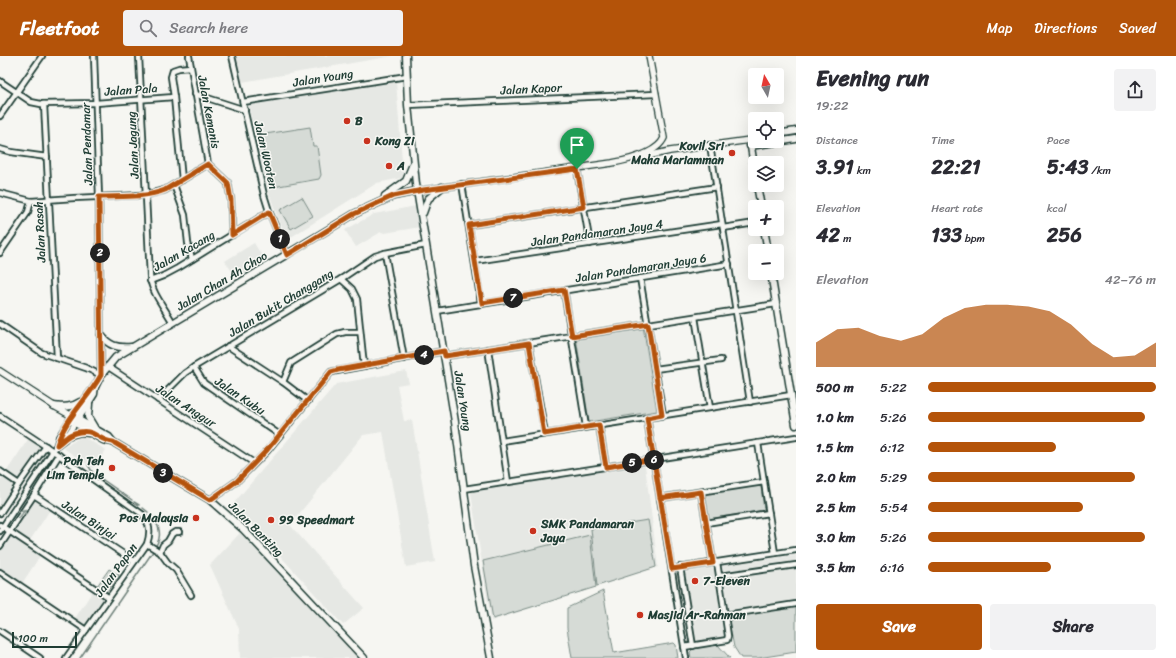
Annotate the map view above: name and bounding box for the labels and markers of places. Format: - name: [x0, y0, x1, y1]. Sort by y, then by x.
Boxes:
- place label: B: [355, 110, 363, 132]
- marker: B: [342, 116, 352, 126]
- pin: [560, 128, 594, 169]
- place label: Kong Zi: [374, 130, 415, 152]
- place label: Kovil Sri Maha Mariamman: [630, 135, 725, 171]
- marker: Kong Zi: [362, 136, 372, 146]
- marker: Kovil Sri Maha Mariamman: [727, 148, 737, 158]
- place label: A: [396, 155, 405, 177]
- marker: A: [384, 161, 394, 171]
- pin: 1: [270, 229, 290, 249]
- pin: 2: [90, 243, 110, 263]
- pin: 7: [503, 288, 523, 308]
- pin: 4: [414, 345, 434, 365]
- place label: Poh Teh Lim Temple: [47, 450, 105, 486]
- pin: 6: [644, 450, 664, 470]
- pin: 5: [622, 453, 642, 473]
- marker: Poh Teh Lim Temple: [107, 463, 117, 473]
- pin: 3: [153, 463, 173, 483]
- place label: Pos Malaysia: [119, 507, 189, 529]
- place label: 99 Speedmart: [279, 509, 356, 531]
- marker: Pos Malaysia: [191, 513, 201, 523]
- place label: SMK Pandamaran Jaya: [540, 513, 634, 549]
- marker: 99 Speedmart: [266, 515, 276, 525]
- marker: SMK Pandamaran Jaya: [528, 526, 538, 536]
- place label: 7-Eleven: [703, 570, 750, 592]
- marker: 7-Eleven: [690, 576, 700, 586]
- place label: Masjid Ar-Rahman: [647, 604, 746, 626]
- marker: Masjid Ar-Rahman: [635, 610, 645, 620]

